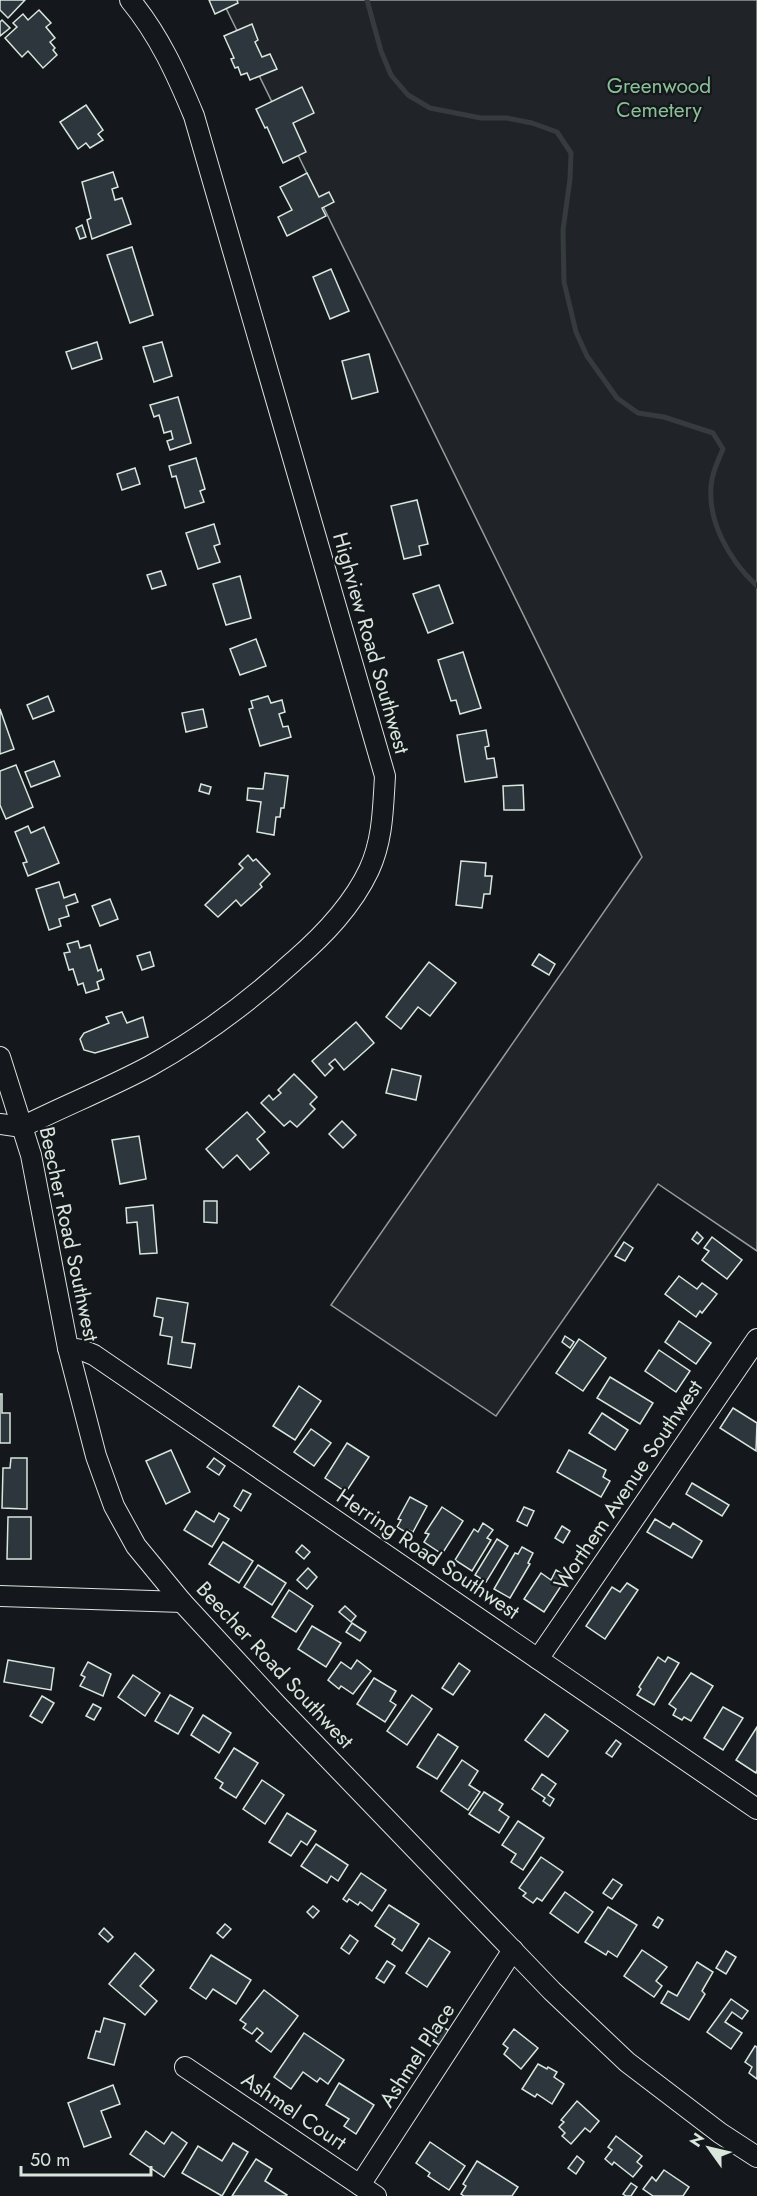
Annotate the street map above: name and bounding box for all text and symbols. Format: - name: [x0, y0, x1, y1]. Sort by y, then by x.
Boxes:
- park label: Greenwood Cemetery: [607, 71, 711, 125]
- street label: Highview Road Southwest: [325, 529, 417, 757]
- street label: Beecher Road Southwest: [32, 1124, 106, 1344]
- street label: Worthem Avenue Southwest: [546, 1374, 710, 1596]
- street label: Herring Road Southwest: [331, 1481, 525, 1627]
- street label: Beecher Road Southwest: [189, 1575, 361, 1755]
- street label: Ashmel Place: [372, 1997, 462, 2113]
- street label: Ashmel Court: [236, 2065, 352, 2157]
- north arrow: [679, 2118, 739, 2178]
- text: N: [684, 2128, 710, 2152]
- scale bar: [21, 2139, 152, 2177]
- text: 50 m: [30, 2147, 70, 2173]

